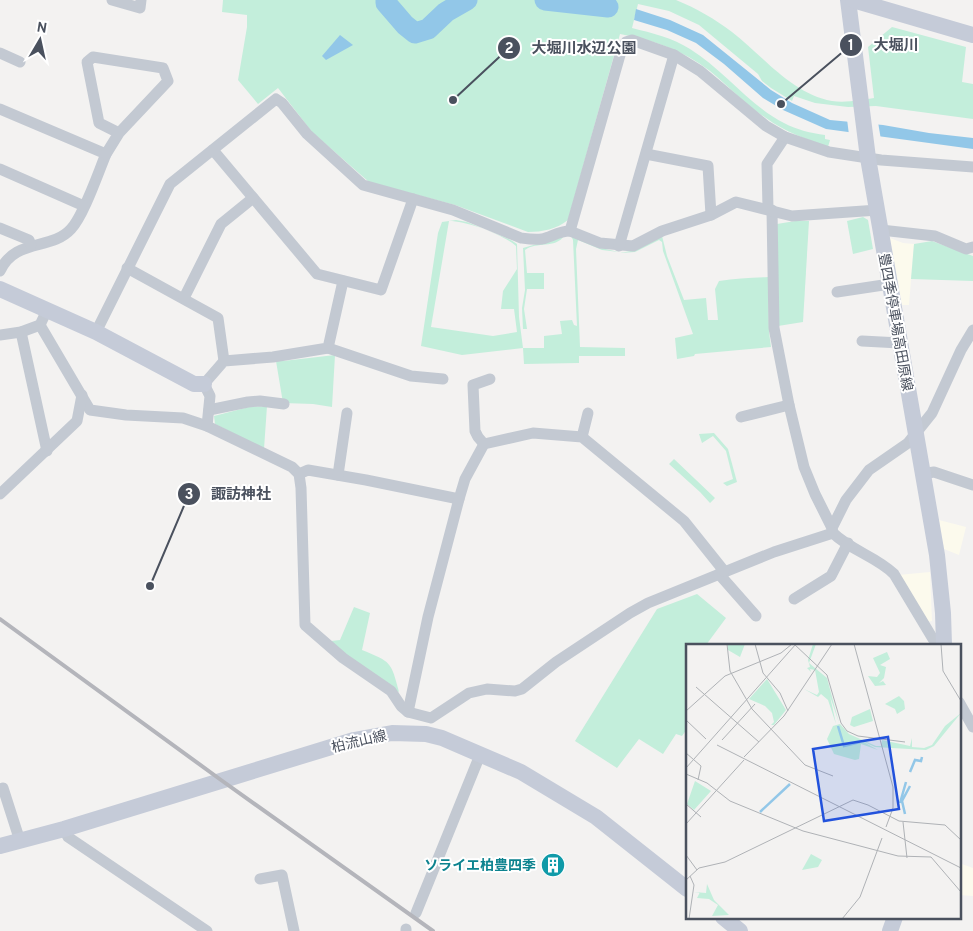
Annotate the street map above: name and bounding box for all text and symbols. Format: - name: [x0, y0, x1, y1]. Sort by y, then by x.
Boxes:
- north arrow: [15, 15, 65, 65]
- text: N: [35, 19, 48, 38]
- callout: 大堀川: [839, 30, 929, 60]
- callout: 大堀川水辺公園: [496, 33, 646, 63]
- text: 1: [848, 37, 854, 56]
- text: 大堀川: [873, 37, 919, 56]
- text: 2: [504, 40, 514, 59]
- text: 大堀川水辺公園: [531, 40, 637, 59]
- street label: 豊四季停車場高田原線: [874, 252, 915, 393]
- callout: 諏訪神社: [176, 479, 281, 509]
- text: 諏訪神社: [211, 485, 271, 505]
- text: 3: [185, 486, 194, 505]
- inset map: [686, 644, 960, 918]
- street label: 柏流山線: [330, 728, 389, 757]
- building icon: ソライエ柏豊四季: [540, 852, 566, 878]
- place label: ソライエ柏豊四季: [424, 858, 536, 875]

